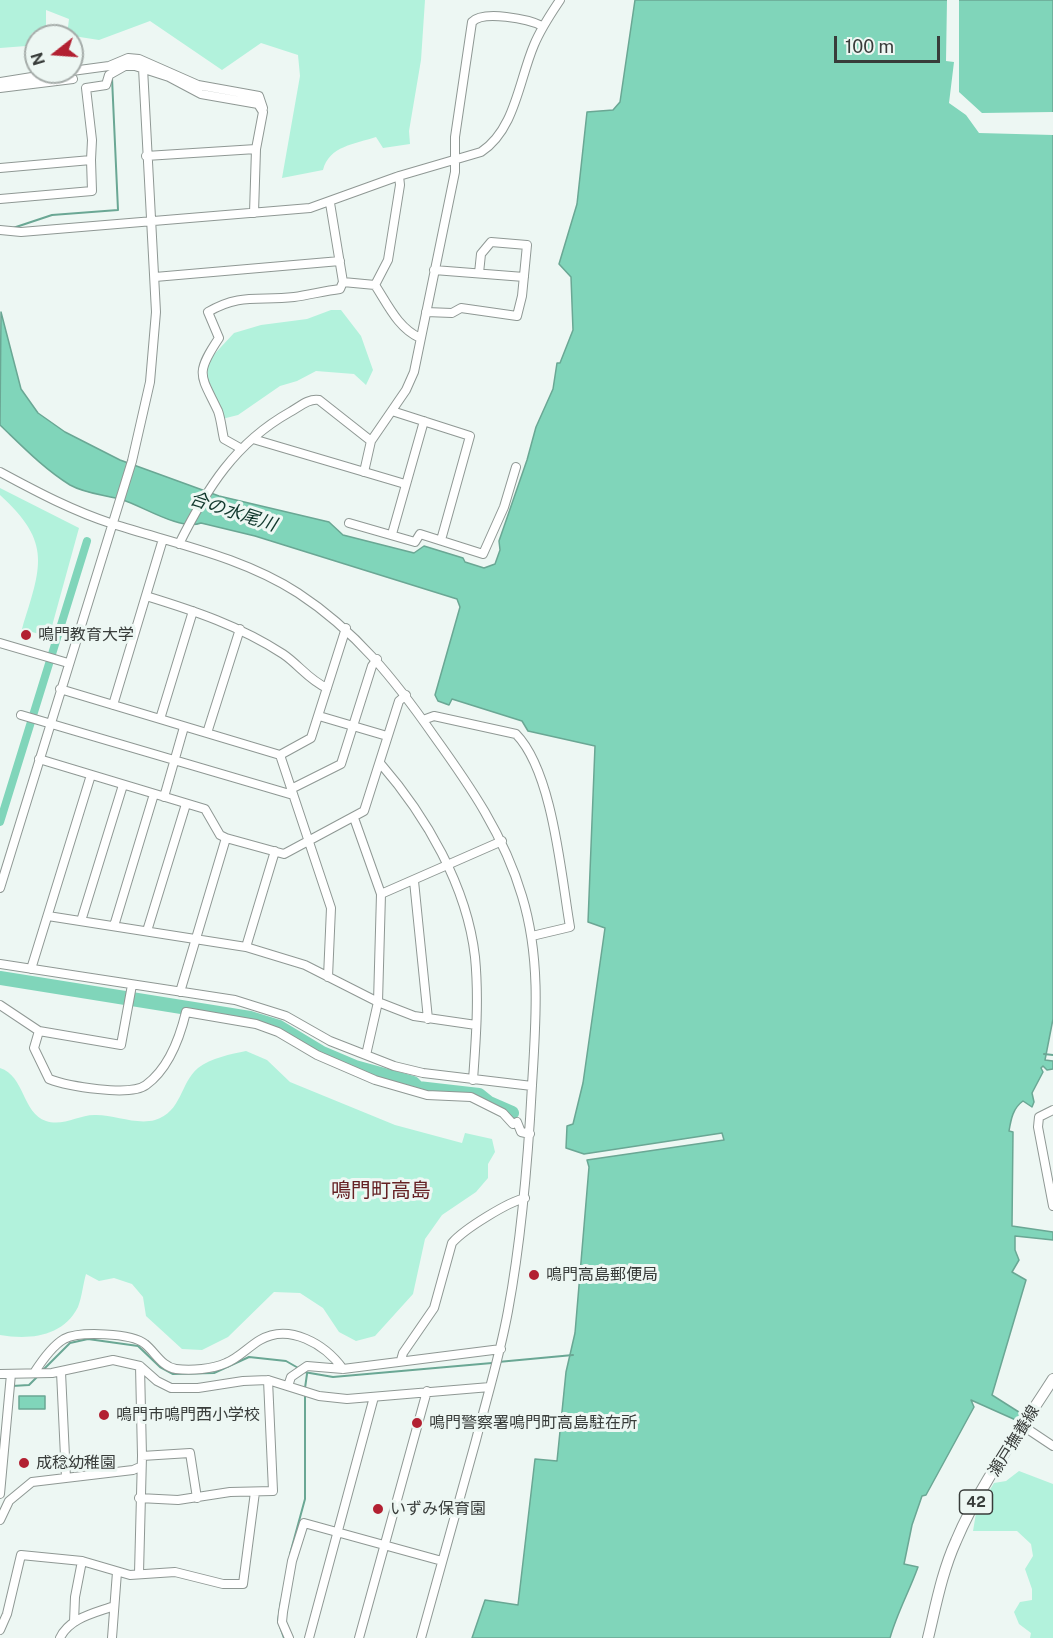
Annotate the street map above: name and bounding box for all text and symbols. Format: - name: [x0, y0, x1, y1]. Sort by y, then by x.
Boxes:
- north arrow: [24, 24, 84, 84]
- scale bar: [837, 24, 944, 62]
- text: 100 m: [845, 36, 894, 57]
- text: N: [27, 50, 49, 68]
- water label: 合の水尾川: [187, 488, 279, 536]
- place label: 鳴門教育大学: [38, 625, 134, 645]
- marker: 鳴門教育大学: [19, 628, 33, 642]
- district label: 鳴門町高島: [331, 1179, 431, 1203]
- place label: 鳴門高島郵便局: [546, 1265, 658, 1285]
- marker: 鳴門高島郵便局: [527, 1268, 541, 1282]
- street label: 瀬戸撫養線: [985, 1402, 1043, 1480]
- place label: 鳴門市鳴門西小学校: [116, 1405, 260, 1425]
- marker: 鳴門市鳴門西小学校: [97, 1408, 111, 1422]
- place label: 鳴門警察署鳴門町高島駐在所: [429, 1413, 637, 1433]
- marker: 鳴門警察署鳴門町高島駐在所: [410, 1416, 424, 1430]
- place label: 成稔幼稚園: [36, 1453, 116, 1473]
- marker: 成稔幼稚園: [17, 1456, 31, 1470]
- road number: 42: [960, 1490, 992, 1514]
- place label: いずみ保育園: [390, 1499, 486, 1519]
- marker: いずみ保育園: [371, 1502, 385, 1516]

